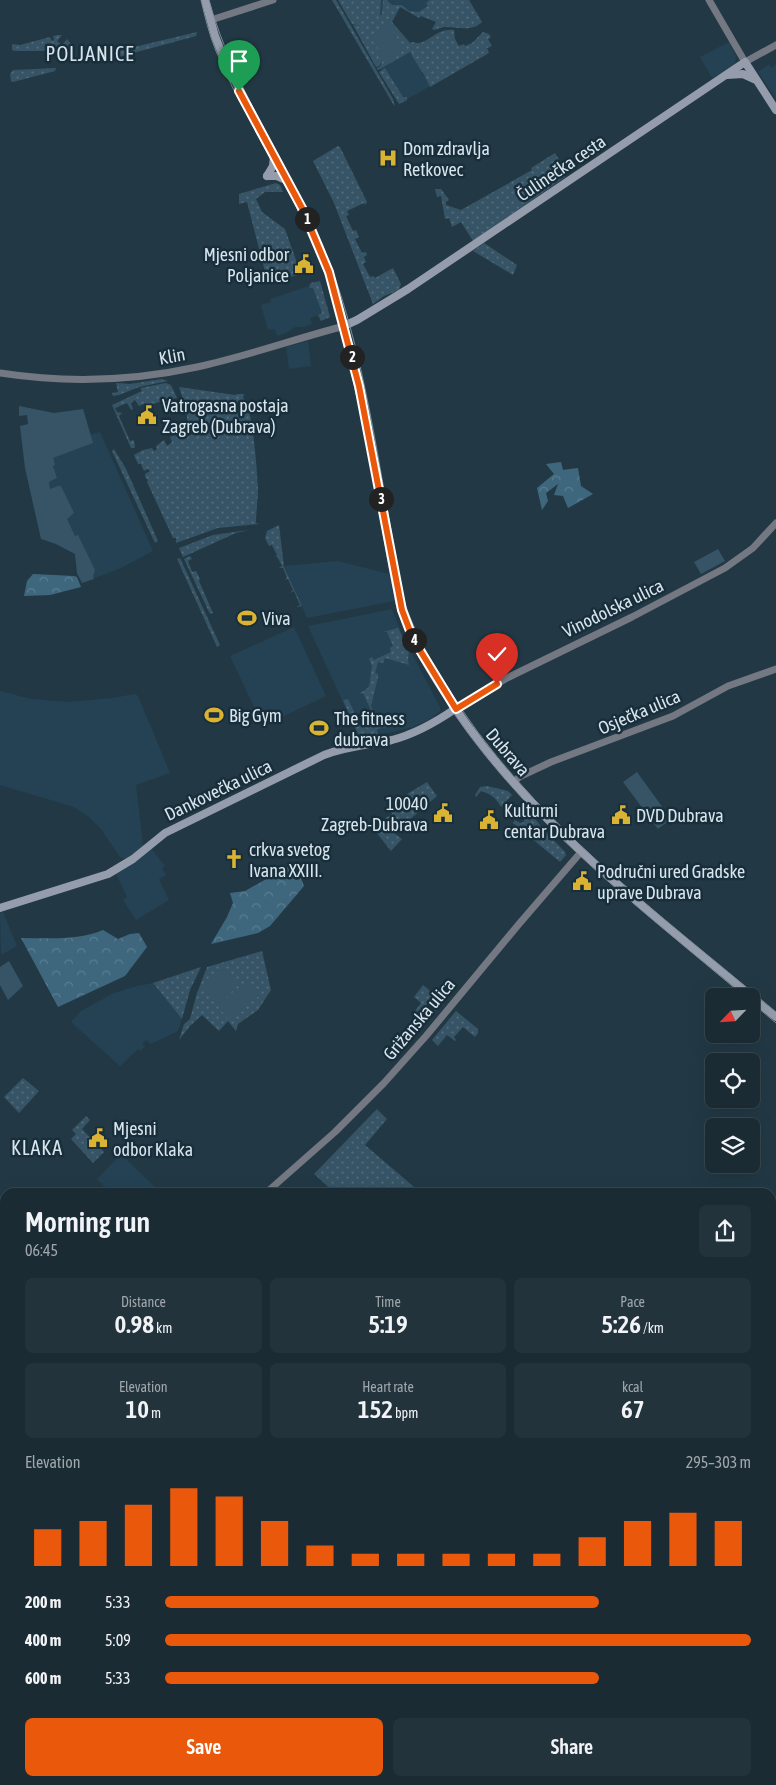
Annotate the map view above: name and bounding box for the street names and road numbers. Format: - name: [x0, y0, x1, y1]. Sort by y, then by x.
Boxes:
- street label: Čulinečka cesta: [513, 131, 609, 205]
- street label: Klin: [157, 343, 187, 369]
- street label: Vinodolska ulica: [559, 575, 667, 641]
- street label: Osječka ulica: [595, 685, 683, 739]
- street label: Dubrava: [482, 724, 534, 780]
- street label: Dankovečka ulica: [161, 755, 275, 825]
- street label: Grižanska ulica: [379, 974, 459, 1064]

